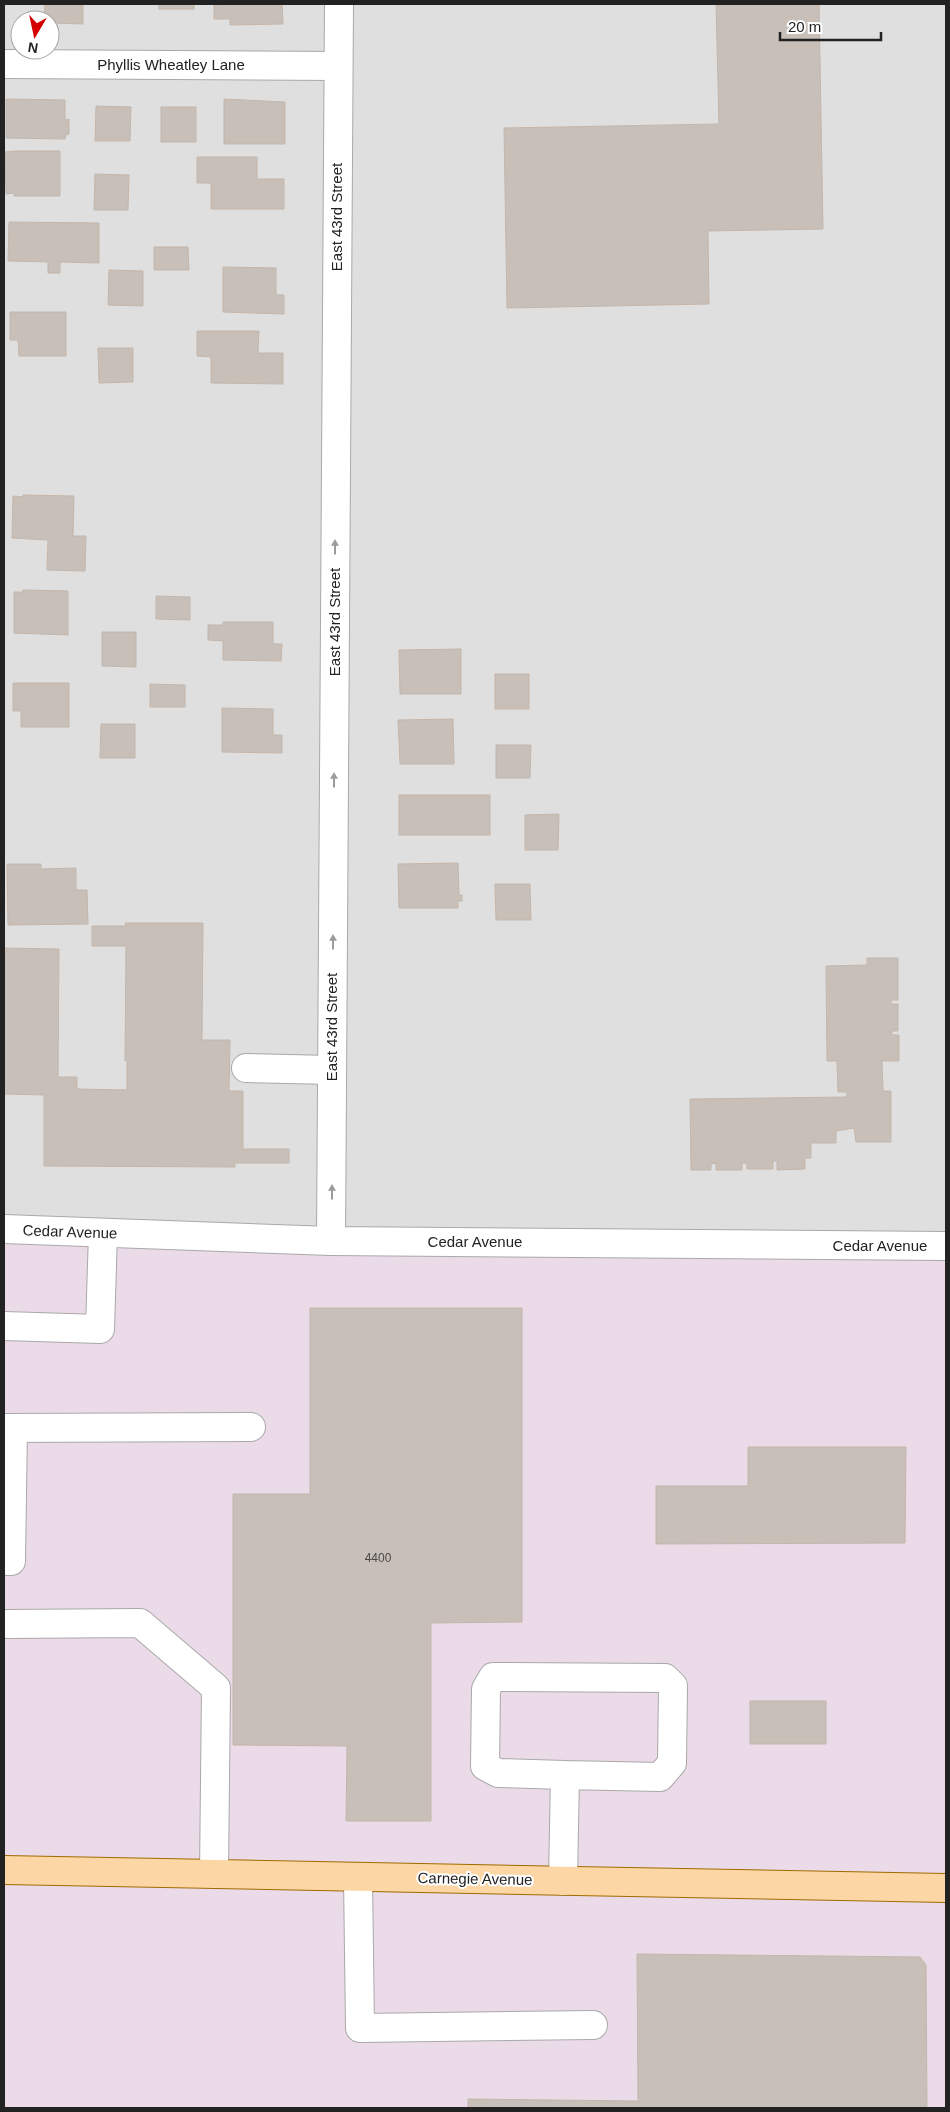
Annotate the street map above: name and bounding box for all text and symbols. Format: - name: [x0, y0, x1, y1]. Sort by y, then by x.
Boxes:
- north arrow: [10, 10, 60, 60]
- scale bar: [780, 10, 881, 42]
- text: 20 m: [788, 18, 821, 35]
- text: N: [27, 39, 39, 57]
- street label: Phyllis Wheatley Lane: [97, 56, 245, 73]
- street label: East 43rd Street: [328, 162, 345, 271]
- one-way arrow: [331, 539, 339, 555]
- street label: East 43rd Street: [326, 567, 343, 676]
- one-way arrow: [330, 772, 338, 788]
- one-way arrow: [329, 934, 337, 950]
- street label: East 43rd Street: [323, 972, 340, 1081]
- one-way arrow: [328, 1184, 336, 1200]
- street label: Cedar Avenue: [22, 1221, 118, 1242]
- street label: Cedar Avenue: [428, 1233, 522, 1250]
- street label: Cedar Avenue: [833, 1237, 927, 1254]
- house number: 4400: [365, 1551, 392, 1565]
- street label: Carnegie Avenue: [417, 1869, 533, 1888]

